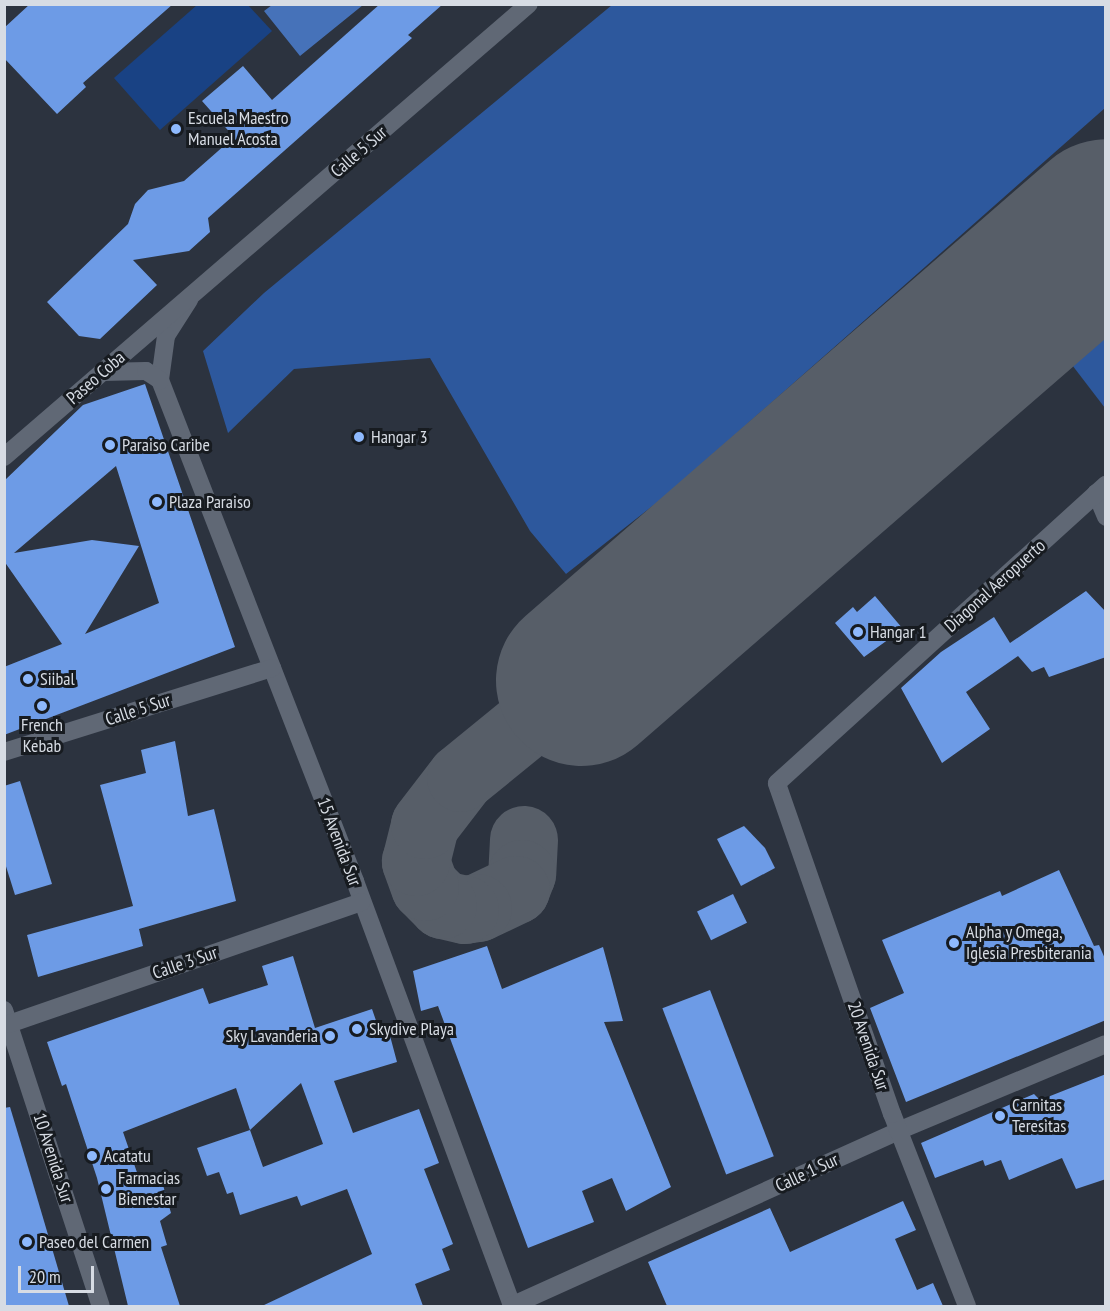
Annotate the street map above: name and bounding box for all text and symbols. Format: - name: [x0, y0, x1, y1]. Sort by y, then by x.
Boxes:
- place label: Escuela Maestro Manuel Acosta: [188, 108, 289, 150]
- marker: Escuela Maestro Manuel Acosta: [169, 122, 183, 136]
- street label: Calle 5 Sur: [327, 122, 391, 182]
- street label: Paseo Coba: [62, 347, 130, 409]
- place label: Hangar 3: [371, 426, 428, 448]
- marker: Hangar 3: [352, 430, 366, 444]
- place label: Paraiso Caribe: [122, 434, 210, 456]
- marker: Paraiso Caribe: [103, 438, 117, 452]
- place label: Plaza Paraiso: [169, 491, 251, 513]
- marker: Plaza Paraiso: [150, 495, 164, 509]
- street label: Diagonal Aeropuerto: [940, 535, 1050, 637]
- place label: Hangar 1: [870, 621, 927, 643]
- marker: Hangar 1: [851, 625, 865, 639]
- place label: Siibal: [40, 668, 75, 690]
- marker: Siibal: [21, 672, 35, 686]
- street label: Calle 5 Sur: [103, 689, 173, 731]
- marker: French Kebab: [35, 699, 49, 713]
- place label: French Kebab: [21, 715, 63, 758]
- street label: 15 Avenida Sur: [312, 795, 366, 889]
- place label: Alpha y Omega, Iglesia Presbiterania: [966, 922, 1092, 964]
- marker: Alpha y Omega, Iglesia Presbiterania: [947, 936, 961, 950]
- street label: Calle 3 Sur: [150, 942, 220, 984]
- street label: 20 Avenida Sur: [843, 998, 893, 1094]
- place label: Skydive Playa: [369, 1018, 454, 1040]
- marker: Skydive Playa: [350, 1022, 364, 1036]
- place label: Sky Lavanderia: [225, 1025, 318, 1047]
- marker: Sky Lavanderia: [323, 1029, 337, 1043]
- place label: Carnitas Teresitas: [1012, 1095, 1066, 1138]
- marker: Carnitas Teresitas: [993, 1109, 1007, 1123]
- street label: 10 Avenida Sur: [28, 1110, 78, 1206]
- place label: Acatatu: [104, 1145, 151, 1167]
- marker: Acatatu: [85, 1149, 99, 1163]
- street label: Calle 1 Sur: [772, 1149, 842, 1197]
- place label: Farmacias Bienestar: [118, 1168, 180, 1210]
- marker: Farmacias Bienestar: [99, 1182, 113, 1196]
- place label: Paseo del Carmen: [39, 1231, 149, 1253]
- marker: Paseo del Carmen: [20, 1235, 34, 1249]
- scale bar: [21, 1254, 98, 1292]
- text: 20 m: [29, 1265, 61, 1288]

